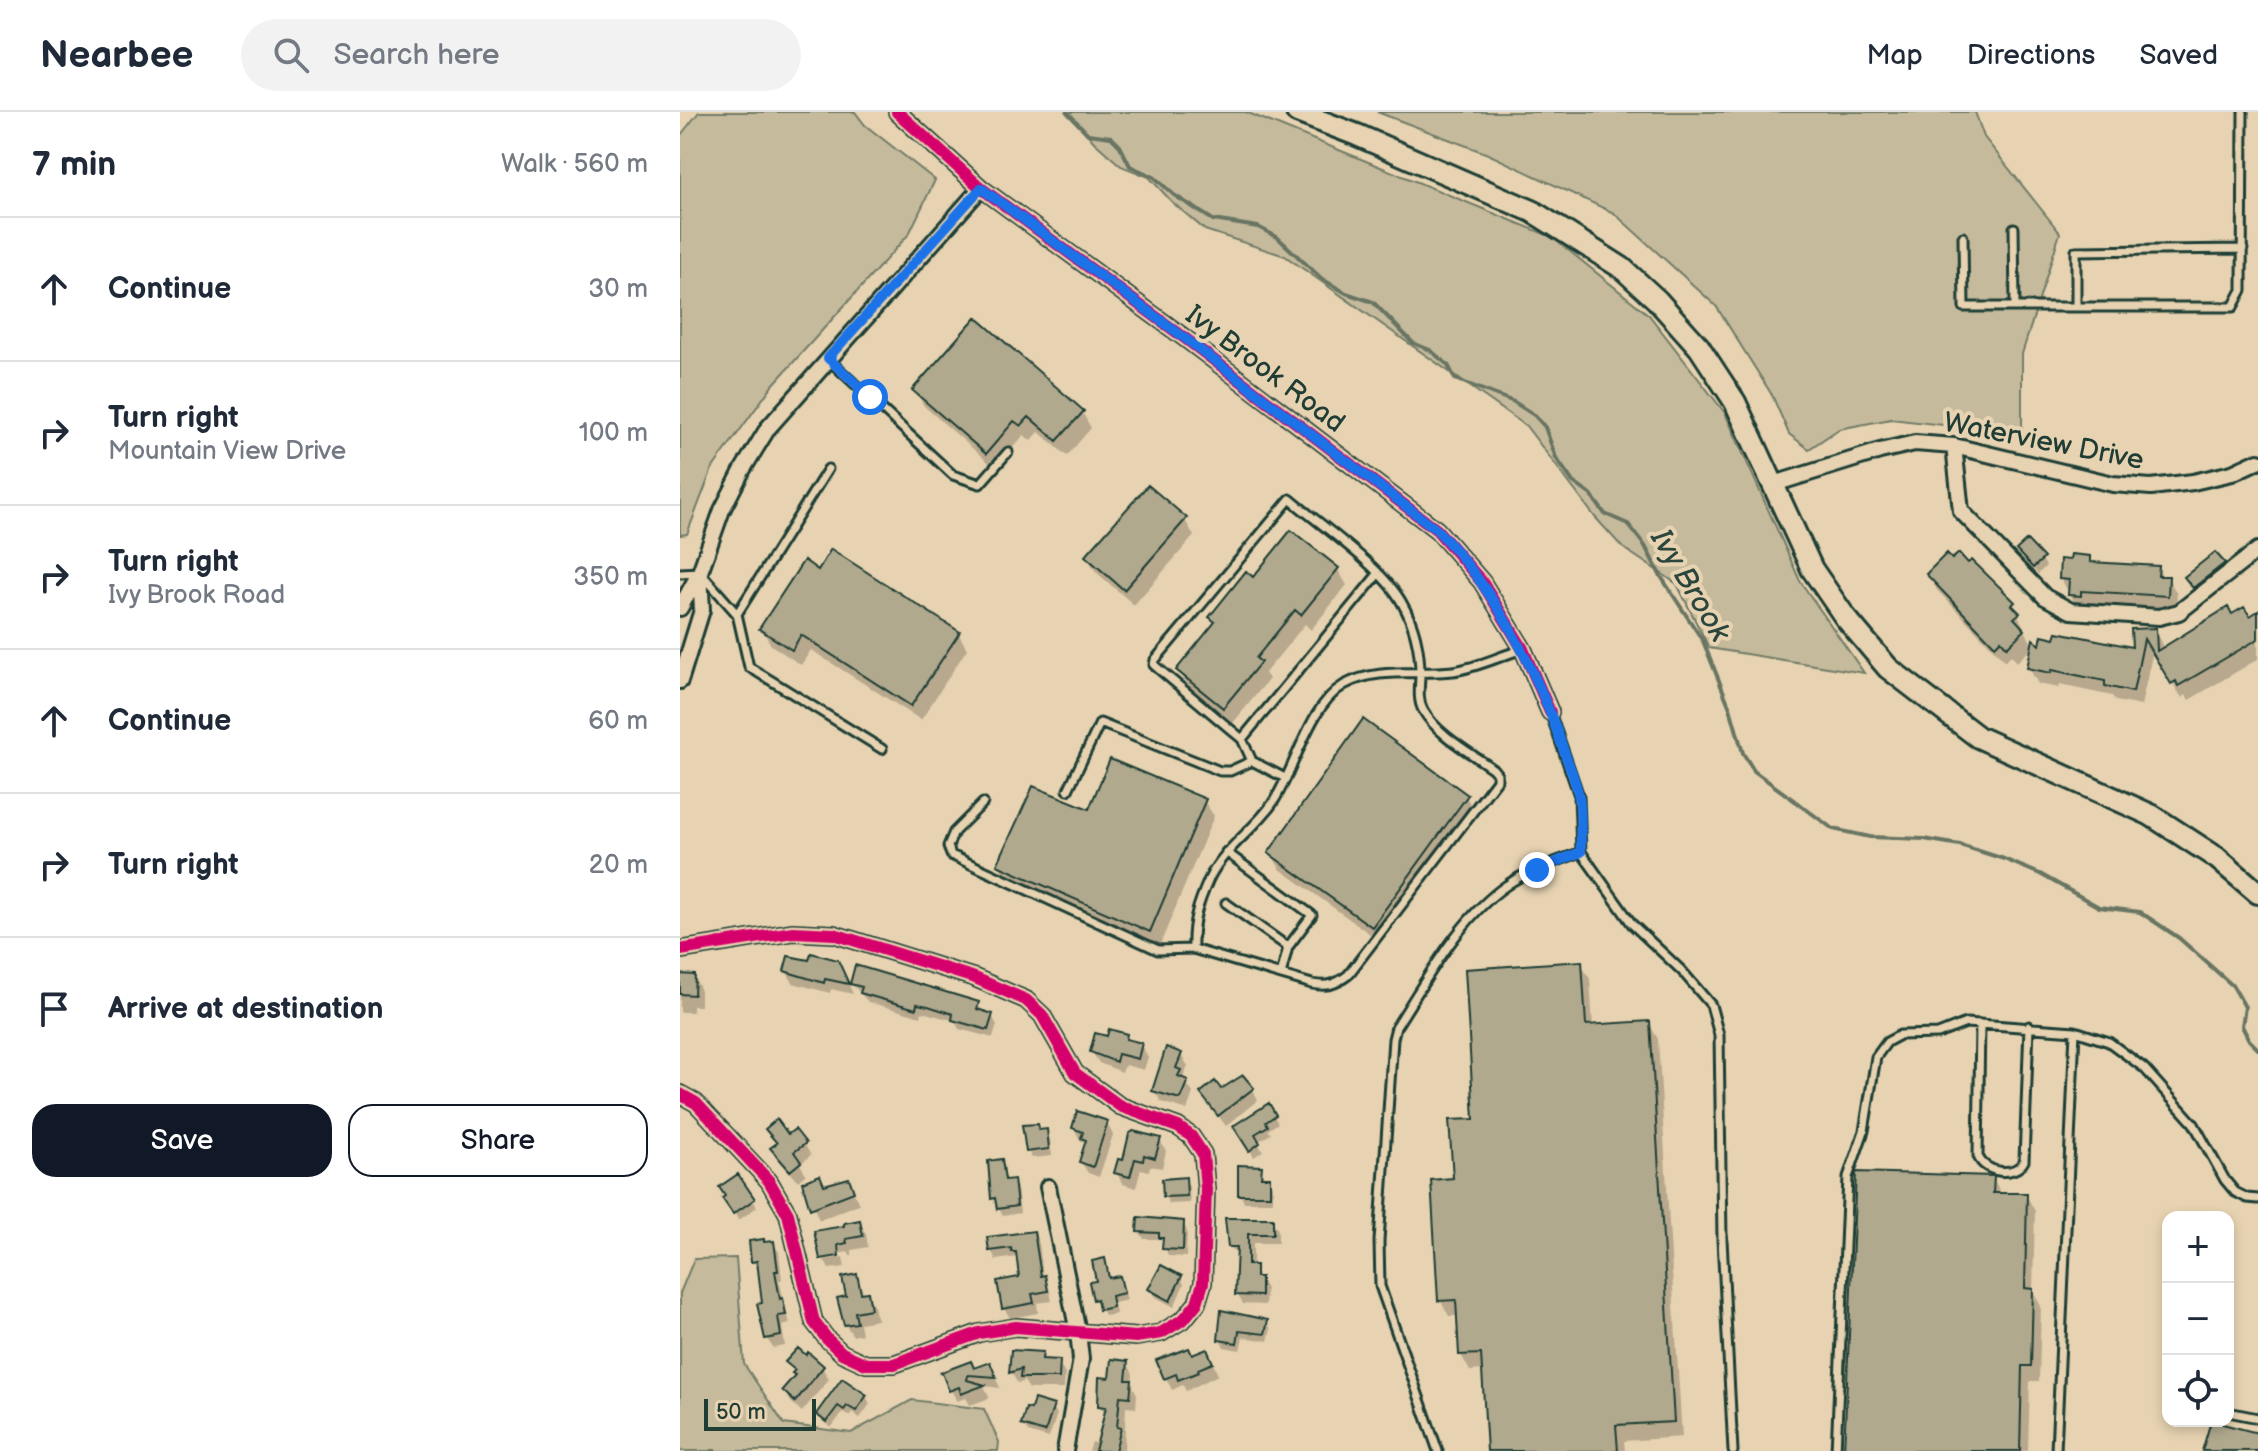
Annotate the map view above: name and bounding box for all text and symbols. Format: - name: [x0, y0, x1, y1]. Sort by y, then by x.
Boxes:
- search box: [241, 19, 801, 91]
- text: Nearbee: [40, 33, 193, 78]
- icon: search: [269, 33, 313, 77]
- text: Search here: [333, 37, 500, 73]
- text: Map: [1866, 39, 1923, 72]
- text: Directions: [1967, 39, 2095, 72]
- text: Saved: [2139, 39, 2218, 72]
- text: 7 min: [32, 144, 116, 185]
- text: Walk · 560 m: [501, 149, 648, 180]
- icon: ahead: [32, 267, 76, 311]
- text: Continue: [108, 271, 231, 307]
- text: 30 m: [588, 274, 648, 305]
- street label: Ivy Brook Road: [1179, 299, 1351, 440]
- route start: [852, 379, 888, 415]
- text: Turn right: [108, 400, 239, 436]
- street label: Waterview Drive: [1941, 406, 2147, 477]
- icon: right: [32, 411, 76, 455]
- text: 100 m: [579, 418, 648, 449]
- text: Mountain View Drive: [108, 436, 346, 467]
- water label: Ivy Brook: [1642, 522, 1738, 649]
- text: Turn right: [108, 544, 239, 580]
- icon: right: [32, 555, 76, 599]
- text: 350 m: [573, 562, 648, 593]
- text: Ivy Brook Road: [108, 580, 285, 611]
- icon: ahead: [32, 699, 76, 743]
- text: Continue: [108, 703, 231, 739]
- text: 60 m: [588, 706, 648, 737]
- icon: right: [32, 843, 76, 887]
- text: Turn right: [108, 847, 239, 883]
- text: 20 m: [589, 850, 648, 881]
- route end: [1519, 852, 1555, 888]
- icon: arrive: [32, 987, 76, 1031]
- text: Arrive at destination: [108, 991, 384, 1027]
- button: Save: [32, 1104, 332, 1177]
- button: Share: [348, 1104, 648, 1177]
- map controls: [2162, 1211, 2234, 1427]
- button: +: [2162, 1211, 2234, 1283]
- button: −: [2162, 1283, 2234, 1355]
- button: locate: [2162, 1355, 2234, 1427]
- scale bar: [704, 1395, 816, 1431]
- text: 50 m: [716, 1399, 766, 1426]

